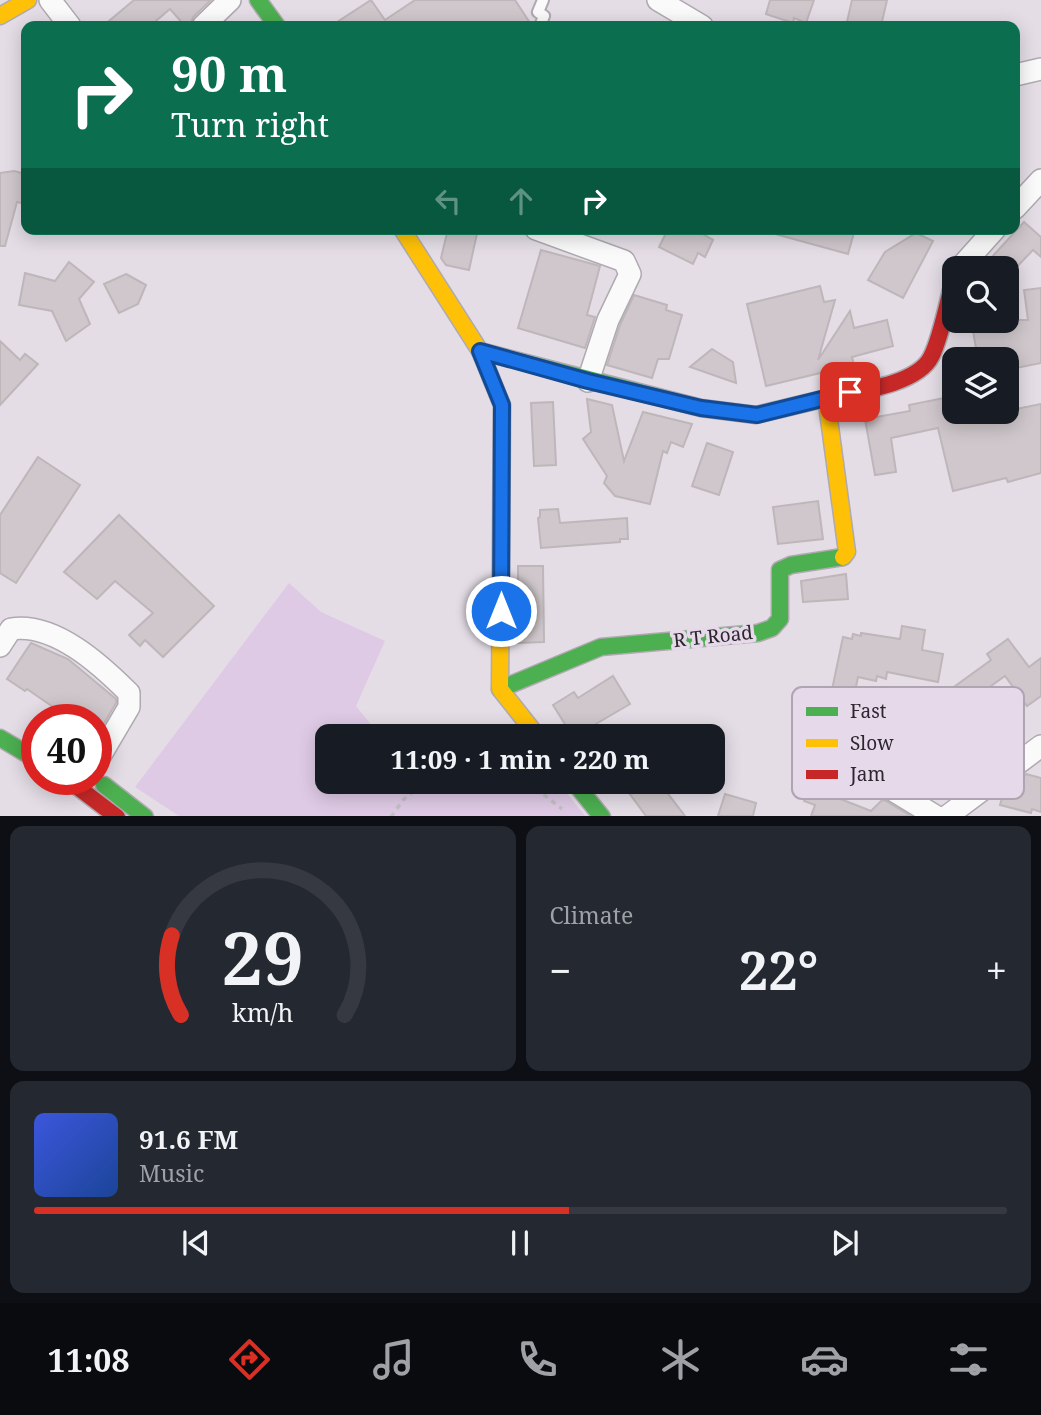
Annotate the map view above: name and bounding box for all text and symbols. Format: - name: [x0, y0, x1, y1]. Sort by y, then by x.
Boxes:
- text: 90 m: [171, 40, 287, 106]
- icon: right: [56, 49, 147, 140]
- text: Turn right: [171, 103, 329, 146]
- icon: left: [429, 182, 467, 220]
- icon: ahead: [502, 182, 540, 220]
- icon: right: [575, 182, 613, 220]
- map controls: [942, 256, 1019, 424]
- button: search: [942, 256, 1019, 333]
- button: layers: [942, 347, 1019, 424]
- pin: [820, 362, 880, 422]
- icon: arrive: [831, 373, 869, 411]
- position arrow: [464, 574, 538, 648]
- street label: R T Road: [672, 619, 754, 653]
- legend: [792, 687, 1024, 799]
- text: Fast: [850, 698, 887, 724]
- speed limit sign: 40: [21, 704, 112, 795]
- text: Slow: [850, 730, 894, 756]
- text: 11:09 · 1 min · 220 m: [390, 741, 650, 777]
- text: Jam: [849, 761, 885, 787]
- text: Climate: [550, 899, 633, 931]
- text: 29: [222, 907, 304, 1006]
- text: 22°: [739, 934, 818, 1005]
- text: −: [550, 944, 572, 996]
- text: +: [986, 944, 1007, 996]
- text: km/h: [232, 994, 294, 1028]
- text: 91.6 FM: [139, 1121, 238, 1157]
- text: Music: [139, 1157, 204, 1189]
- icon: previous: [177, 1224, 215, 1262]
- icon: pause: [501, 1224, 539, 1262]
- icon: next: [826, 1224, 864, 1262]
- icon: directions: [225, 1335, 274, 1384]
- icon: music: [369, 1335, 418, 1384]
- icon: phone: [513, 1335, 562, 1384]
- icon: climate: [656, 1335, 705, 1384]
- icon: car: [800, 1335, 849, 1384]
- icon: filters: [944, 1335, 993, 1384]
- text: 11:08: [47, 1338, 130, 1381]

